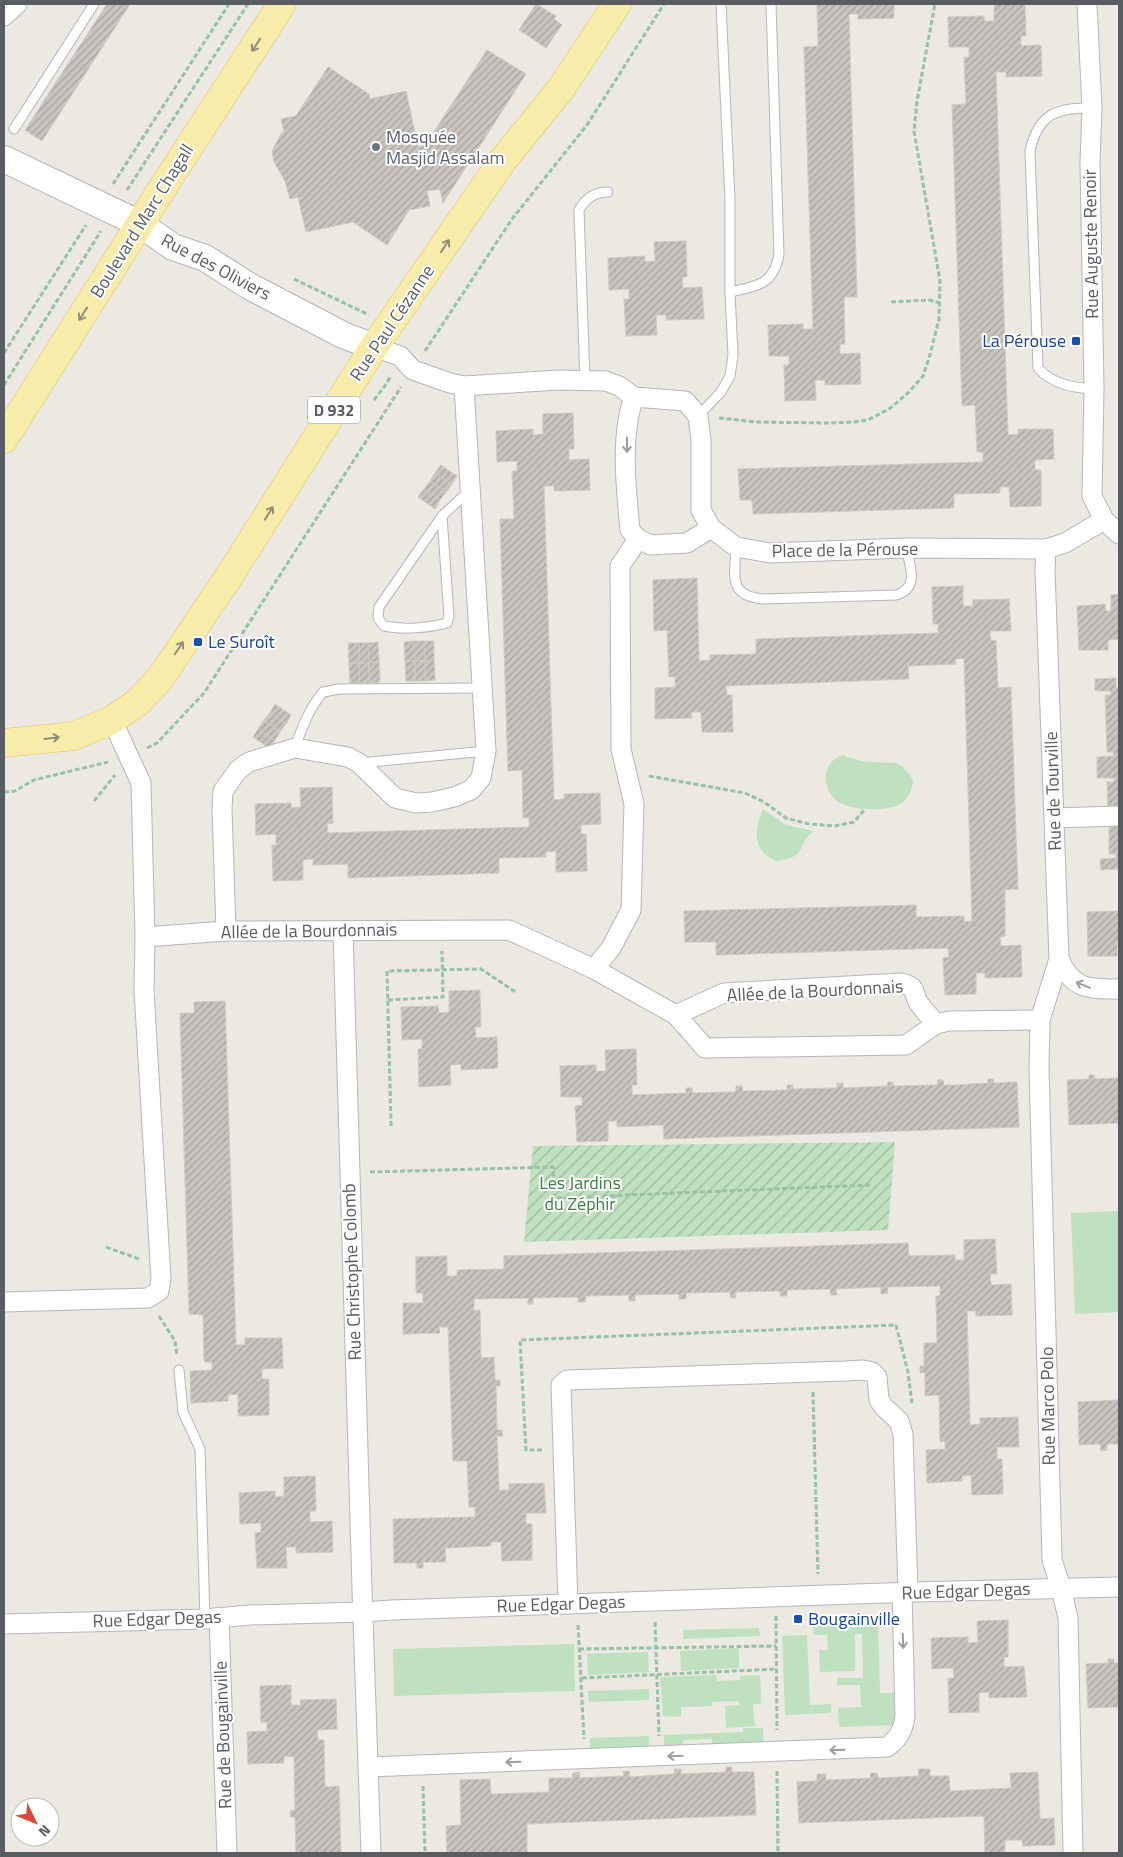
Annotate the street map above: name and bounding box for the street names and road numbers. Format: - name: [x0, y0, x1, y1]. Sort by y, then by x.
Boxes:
- street label: Boulevard Marc Chagall: [83, 138, 200, 303]
- street label: Rue Auguste Renoir: [1076, 169, 1105, 319]
- street label: Rue des Oliviers: [157, 226, 276, 307]
- street label: Rue Paul Cézanne: [343, 259, 441, 386]
- road number: D 932: [308, 396, 360, 424]
- street label: Place de la Pérouse: [771, 535, 919, 564]
- street label: Rue de Tourville: [1037, 731, 1068, 851]
- street label: Allée de la Bourdonnais: [220, 915, 398, 946]
- street label: Allée de la Bourdonnais: [726, 972, 904, 1009]
- street label: Rue Christophe Colomb: [335, 1183, 368, 1361]
- street label: Rue Marco Polo: [1033, 1346, 1062, 1466]
- street label: Rue Edgar Degas: [901, 1575, 1031, 1606]
- street label: Rue Edgar Degas: [496, 1588, 626, 1619]
- street label: Rue Edgar Degas: [92, 1603, 222, 1634]
- street label: Rue de Bougainville: [206, 1661, 239, 1810]

